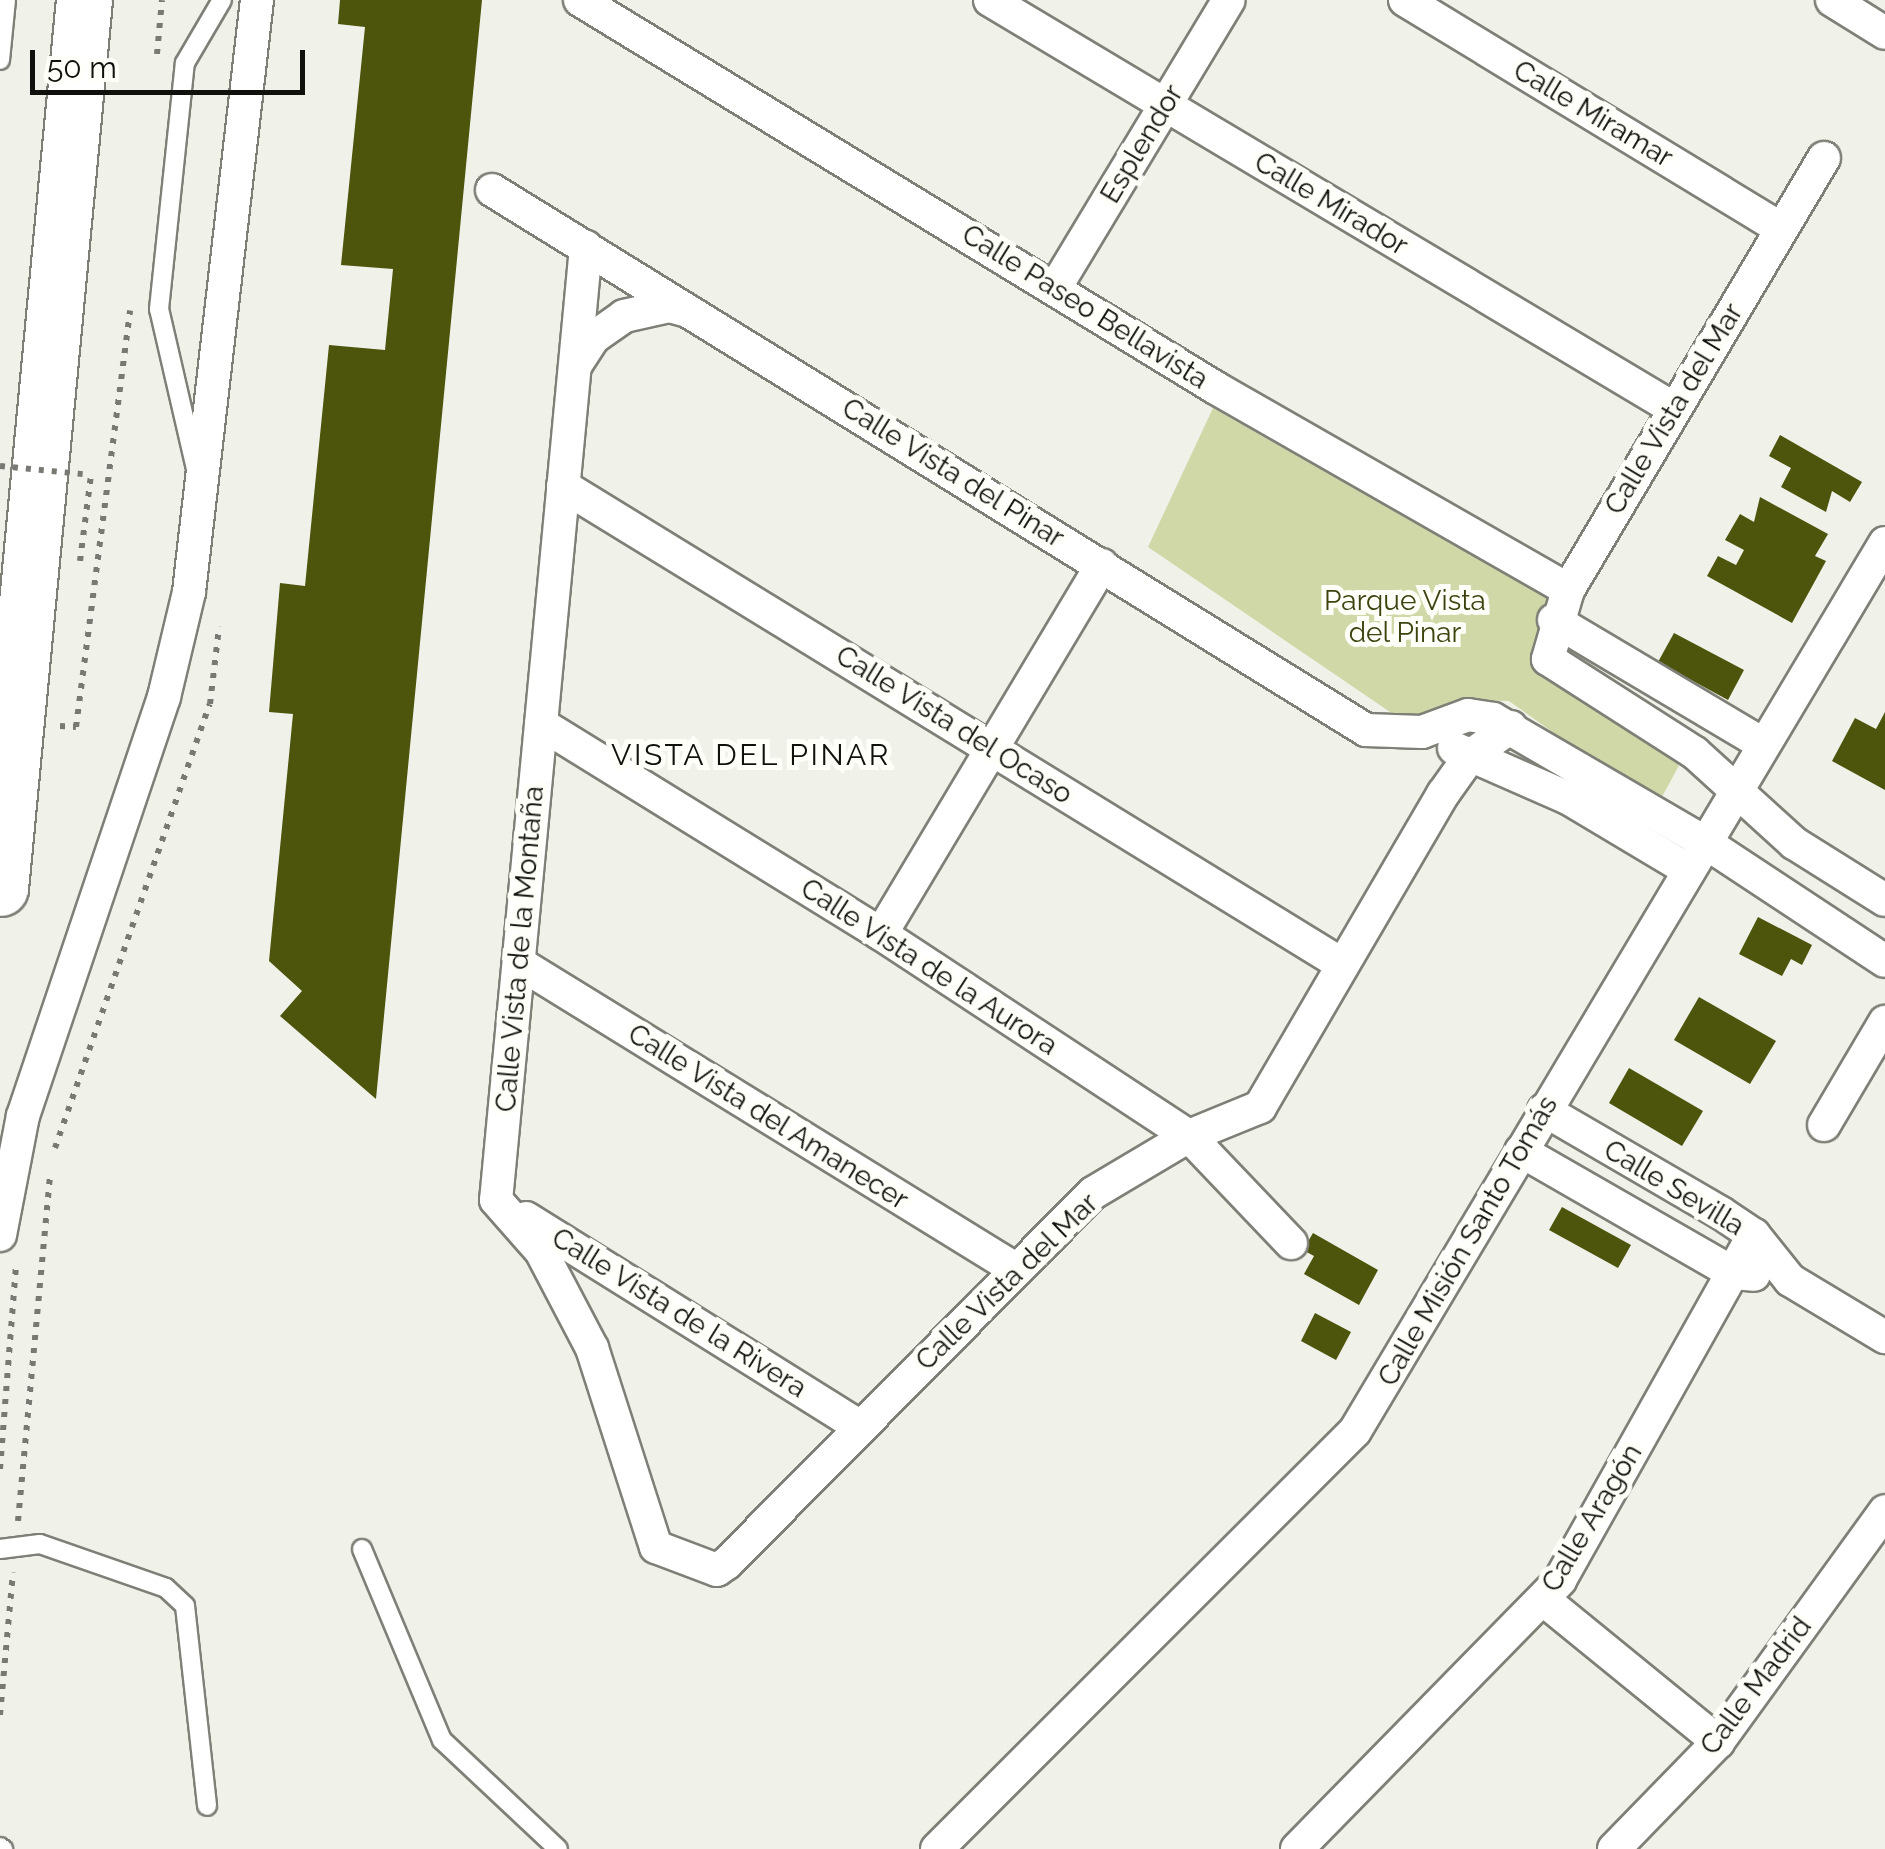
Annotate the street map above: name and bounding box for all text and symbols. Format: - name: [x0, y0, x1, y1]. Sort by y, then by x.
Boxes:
- scale bar: [35, 30, 310, 92]
- text: 50 m: [47, 50, 117, 85]
- street label: Calle Miramar: [1507, 53, 1679, 175]
- street label: Esplendor: [1094, 79, 1190, 209]
- street label: Calle Mirador: [1248, 145, 1414, 263]
- street label: Calle Paseo Bellavista: [956, 218, 1214, 396]
- street label: Calle Vista del Mar: [1597, 297, 1751, 521]
- street label: Calle Vista del Pinar: [835, 391, 1071, 555]
- park label: Parque Vista del Pinar: [1324, 584, 1486, 650]
- street label: Calle Vista del Ocaso: [829, 638, 1079, 812]
- district label: VISTA DEL PINAR: [610, 737, 892, 773]
- street label: Calle Vista de la Montaña: [489, 784, 551, 1114]
- street label: Calle Vista de la Aurora: [794, 871, 1064, 1063]
- street label: Calle Vista del Amanecer: [621, 1016, 915, 1218]
- street label: Calle Misión Santo Tomás: [1371, 1090, 1565, 1392]
- street label: Calle Sevilla: [1598, 1133, 1750, 1243]
- street label: Calle Vista del Mar: [908, 1186, 1106, 1378]
- street label: Calle Vista de la Rivera: [545, 1221, 813, 1405]
- street label: Calle Aragón: [1534, 1438, 1650, 1598]
- street label: Calle Madrid: [1693, 1611, 1819, 1761]

